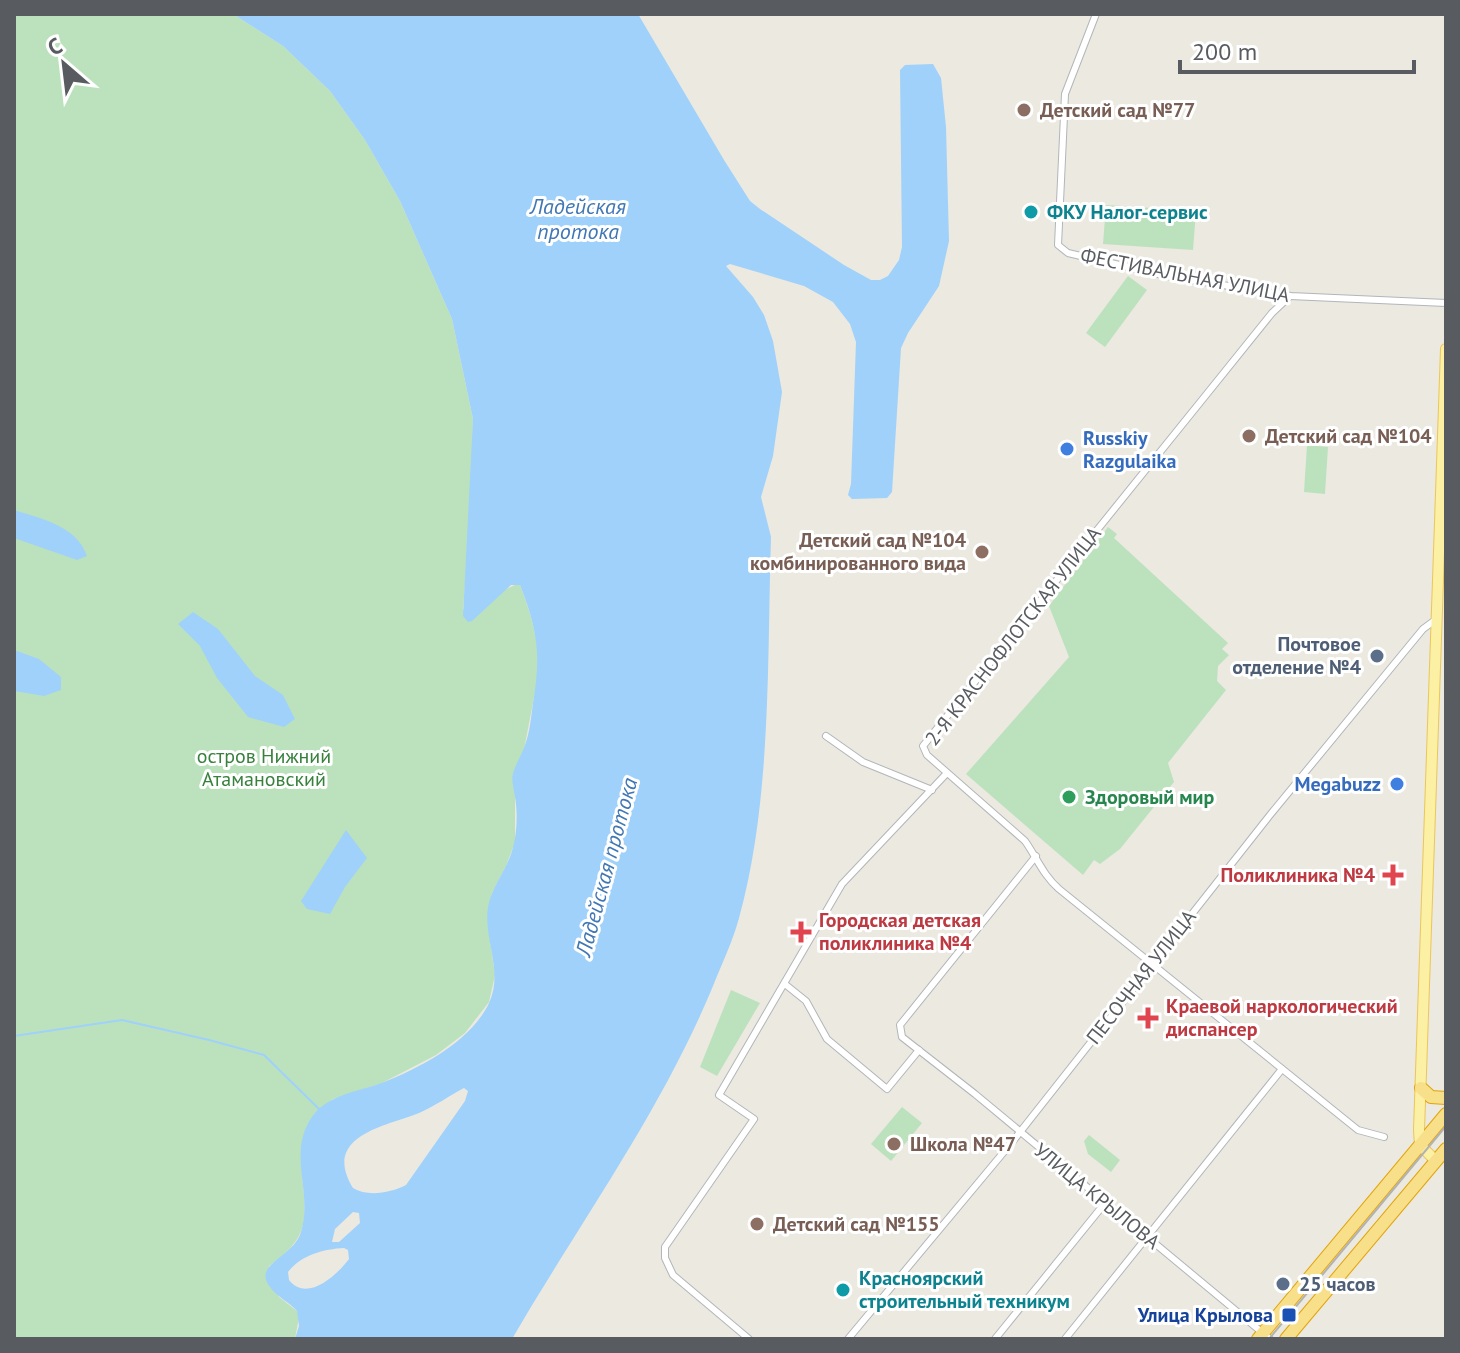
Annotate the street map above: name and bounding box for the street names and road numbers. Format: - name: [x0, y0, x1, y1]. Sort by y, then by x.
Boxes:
- street label: ФЕСТИВАЛЬНАЯ УЛИЦА: [1078, 242, 1292, 308]
- street label: 2-Я КРАСНОФЛОТСКАЯ УЛИЦА: [919, 521, 1107, 751]
- street label: ПЕСОЧНАЯ УЛИЦА: [1080, 904, 1202, 1049]
- street label: УЛИЦА КРЫЛОВА: [1029, 1137, 1166, 1255]

